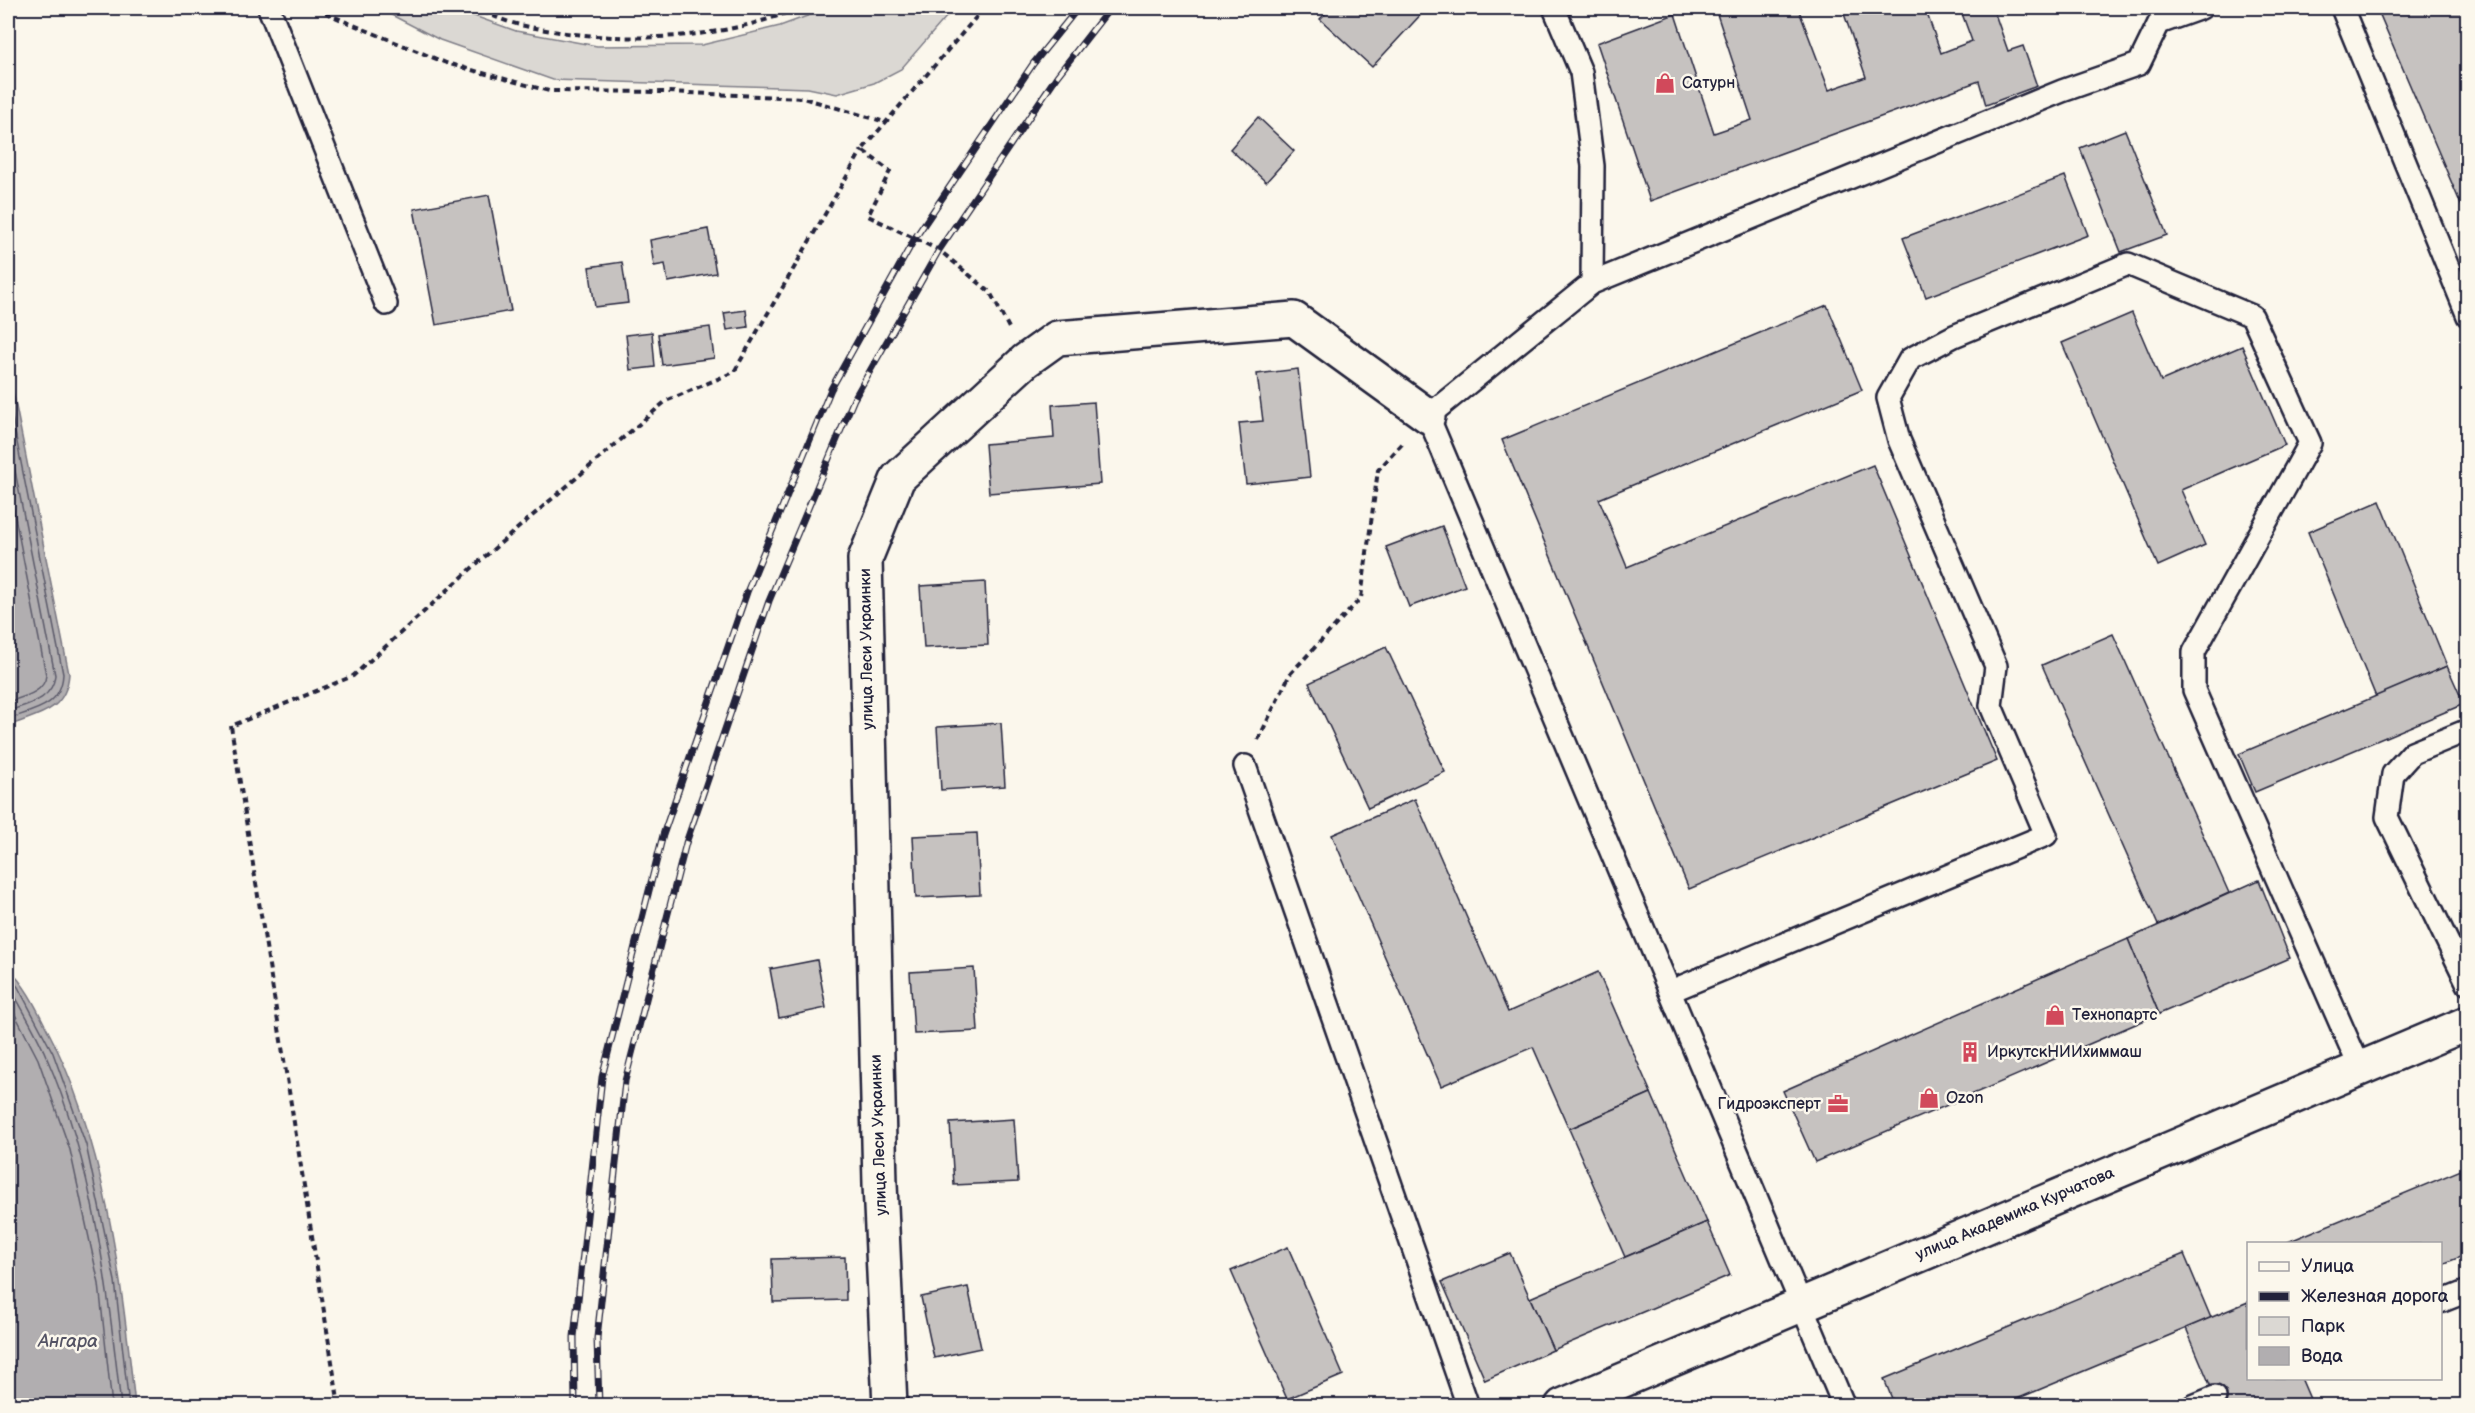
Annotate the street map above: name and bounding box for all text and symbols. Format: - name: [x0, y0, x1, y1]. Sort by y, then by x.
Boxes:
- shop icon: Сатурн: [1653, 71, 1677, 95]
- place label: Сатурн: [1682, 74, 1735, 93]
- street label: улица Леси Украинки: [856, 568, 878, 730]
- shop icon: Технопартс: [2043, 1003, 2067, 1027]
- place label: Технопартс: [2072, 1006, 2157, 1025]
- building icon: ИркутскНИИхиммаш: [1958, 1040, 1982, 1064]
- place label: ИркутскНИИхиммаш: [1987, 1043, 2142, 1062]
- street label: улица Леси Украинки: [867, 1054, 891, 1216]
- shop icon: Ozon: [1917, 1086, 1941, 1110]
- place label: Ozon: [1946, 1089, 1984, 1108]
- office icon: Гидроэксперт: [1826, 1092, 1850, 1116]
- place label: Гидроэксперт: [1717, 1095, 1822, 1114]
- street label: улица Академика Курчатова: [1913, 1163, 2118, 1265]
- legend: [2247, 1242, 2442, 1380]
- text: Улица: [2301, 1256, 2355, 1277]
- text: Железная дорога: [2301, 1286, 2449, 1307]
- text: Парк: [2301, 1316, 2345, 1337]
- water label: Ангара: [37, 1331, 98, 1352]
- text: Вода: [2301, 1346, 2343, 1367]

